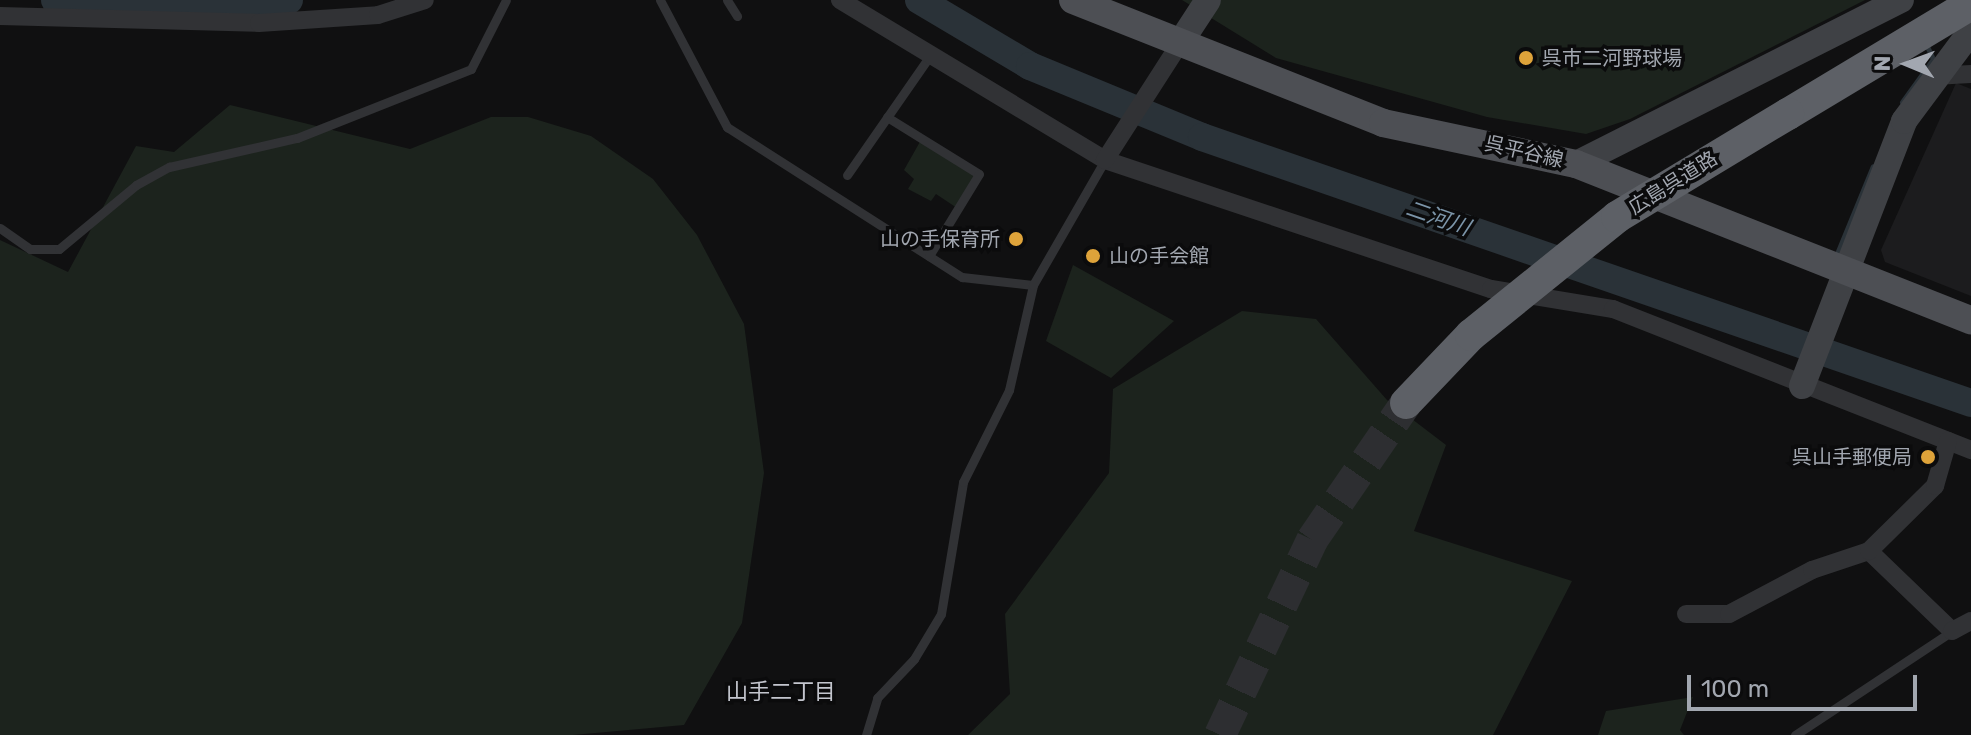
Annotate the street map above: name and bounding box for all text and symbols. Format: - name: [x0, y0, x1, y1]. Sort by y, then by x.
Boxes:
- north arrow: [1867, 24, 1947, 104]
- place label: 呉市二河野球場: [1542, 46, 1682, 70]
- marker: 呉市二河野球場: [1517, 49, 1535, 67]
- text: N: [1869, 55, 1896, 72]
- street label: 呉平谷線: [1482, 131, 1566, 173]
- street label: 広島呉道路: [1624, 146, 1722, 220]
- water label: 二河川: [1403, 195, 1473, 241]
- place label: 山の手保育所: [880, 227, 1000, 251]
- marker: 山の手保育所: [1007, 230, 1025, 248]
- place label: 山の手会館: [1109, 244, 1209, 268]
- marker: 山の手会館: [1084, 247, 1102, 265]
- place label: 呉山手郵便局: [1792, 445, 1912, 469]
- marker: 呉山手郵便局: [1919, 448, 1937, 466]
- scale bar: [1691, 659, 1921, 709]
- text: 100 m: [1701, 675, 1769, 703]
- district label: 山手二丁目: [726, 679, 836, 705]

